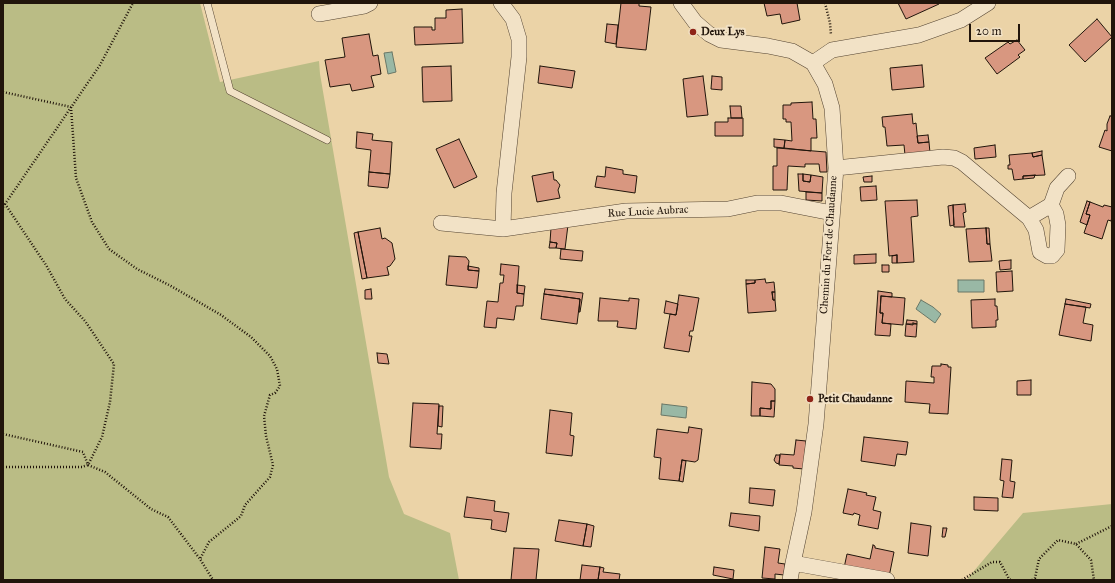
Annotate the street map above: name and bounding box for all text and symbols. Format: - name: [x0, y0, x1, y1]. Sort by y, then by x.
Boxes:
- scale bar: [971, 16, 1022, 42]
- text: 20 m: [976, 24, 1002, 38]
- place label: Deux Lys: [701, 25, 745, 39]
- marker: Deux Lys: [688, 27, 698, 37]
- street label: Chemin du Fort de Chaudanne: [818, 175, 840, 315]
- street label: Rue Lucie Aubrac: [607, 203, 689, 221]
- place label: Petit Chaudanne: [818, 392, 893, 406]
- marker: Petit Chaudanne: [805, 394, 815, 404]

